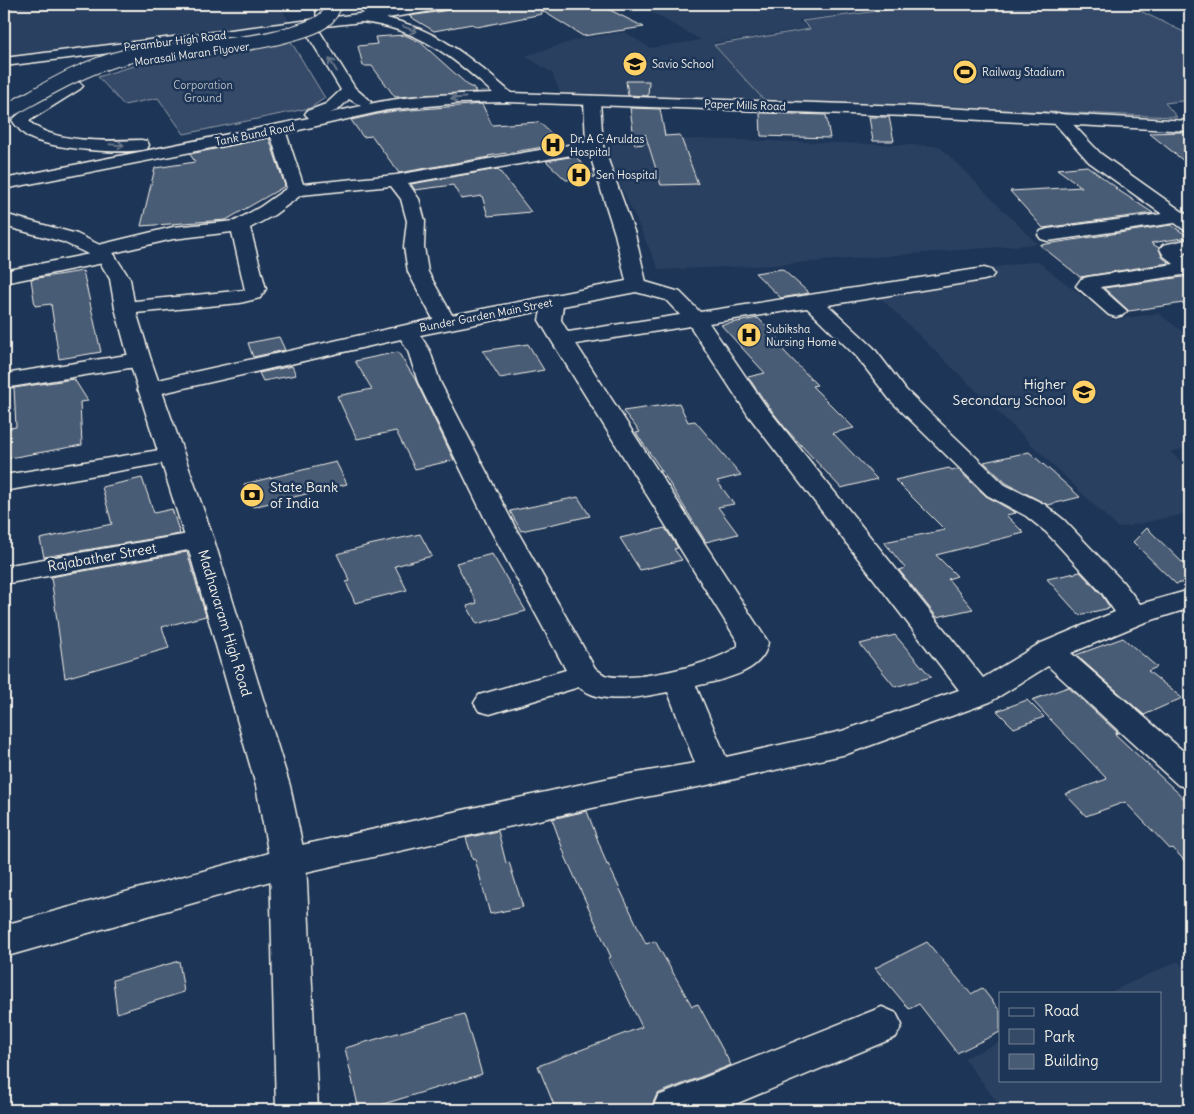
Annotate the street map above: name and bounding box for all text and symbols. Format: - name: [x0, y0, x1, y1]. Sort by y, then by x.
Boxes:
- one-way arrow: [401, 25, 417, 34]
- street label: Perambur High Road: [123, 28, 228, 54]
- street label: Morasali Maran Flyover: [134, 39, 251, 69]
- school or university icon: Savio School: [622, 51, 648, 77]
- place label: Savio School: [652, 57, 714, 71]
- one-way arrow: [328, 59, 338, 73]
- sports icon: Railway Stadium: [952, 59, 978, 85]
- place label: Railway Stadium: [982, 65, 1065, 79]
- park label: Corporation Ground: [173, 78, 233, 105]
- one-way arrow: [450, 94, 466, 103]
- street label: Paper Mills Road: [704, 97, 787, 113]
- street label: Tank Bund Road: [214, 119, 297, 149]
- hospital icon: Dr. A C Aruldas Hospital: [540, 132, 566, 158]
- place label: Dr. A C Aruldas Hospital: [570, 132, 644, 159]
- one-way arrow: [108, 141, 124, 150]
- hospital icon: Sen Hospital: [566, 162, 592, 188]
- place label: Sen Hospital: [596, 168, 657, 182]
- street label: Bunder Garden Main Street: [418, 295, 554, 335]
- hospital icon: Subiksha Nursing Home: [736, 322, 762, 348]
- place label: Subiksha Nursing Home: [766, 322, 837, 349]
- place label: Higher Secondary School: [953, 375, 1066, 409]
- school or university icon: Higher Secondary School: [1071, 379, 1097, 405]
- place label: State Bank of India: [270, 478, 338, 512]
- bank icon: State Bank of India: [239, 482, 265, 508]
- street label: Rajabather Street: [46, 539, 158, 575]
- street label: Madhavaram High Road: [194, 547, 256, 699]
- legend: [999, 992, 1162, 1082]
- text: Road: [1044, 1001, 1079, 1020]
- text: Park: [1044, 1027, 1075, 1046]
- text: Building: [1044, 1051, 1099, 1070]

